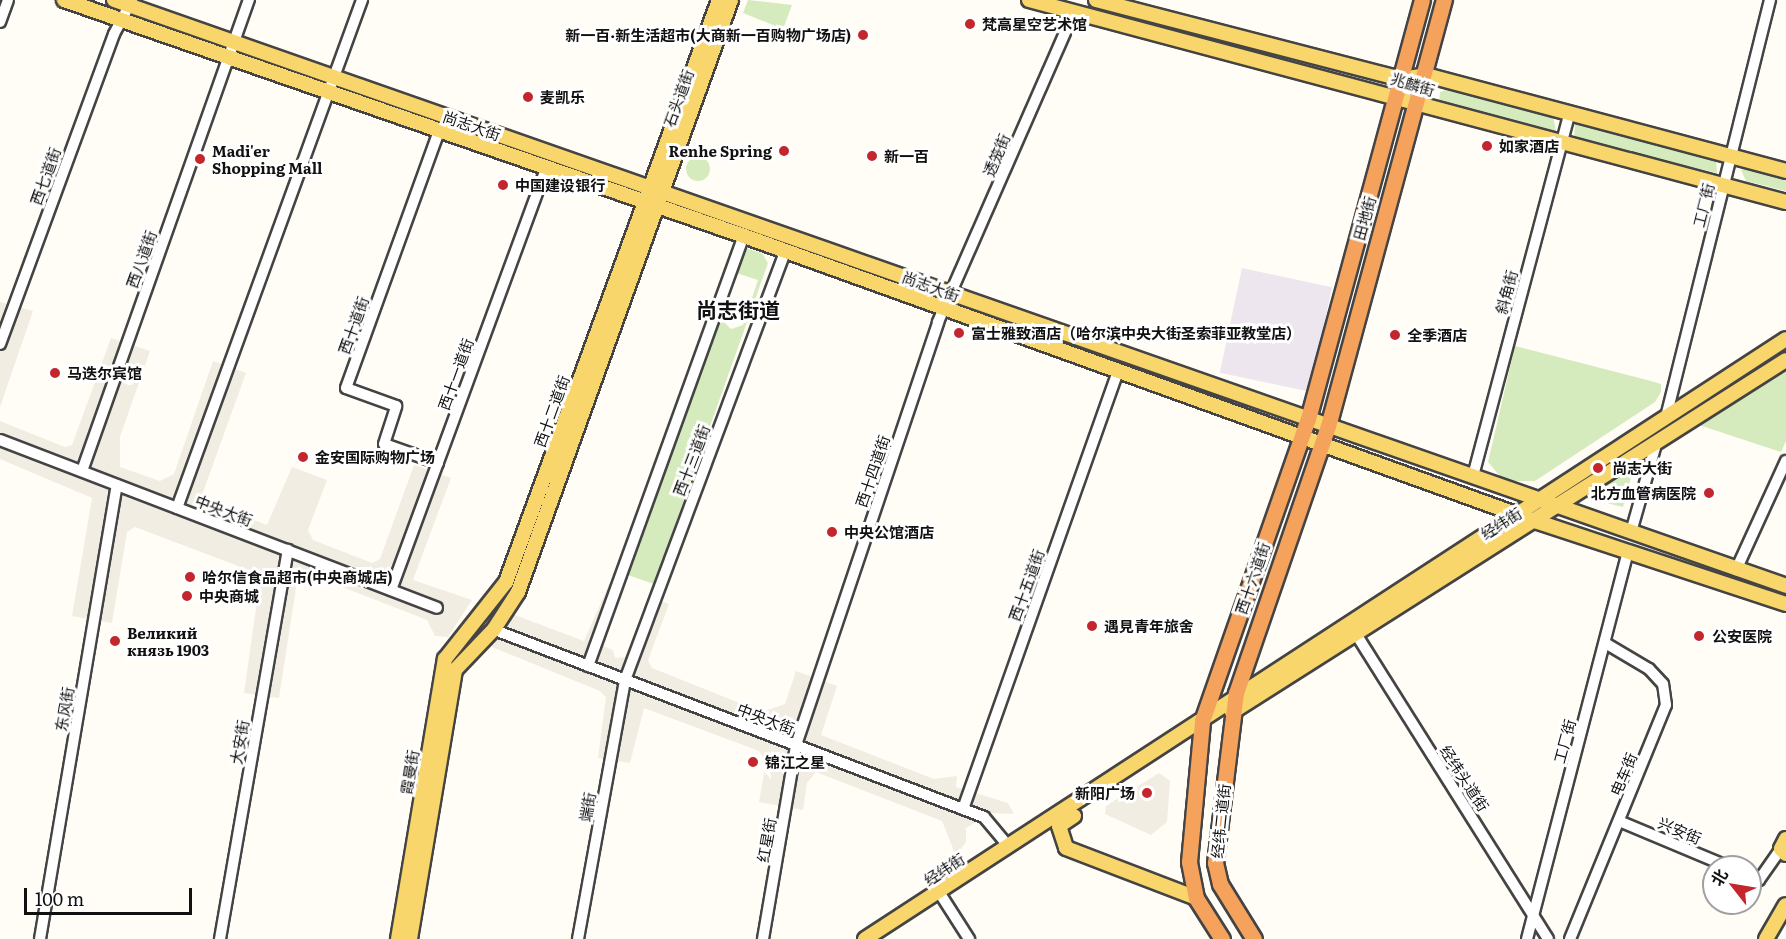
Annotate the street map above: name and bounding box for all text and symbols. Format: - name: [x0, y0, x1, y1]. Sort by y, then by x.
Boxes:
- place label: 梵高星空艺术馆: [982, 15, 1087, 33]
- marker: 梵高星空艺术馆: [963, 17, 977, 31]
- place label: 新一百·新生活超市(大商新一百购物广场店): [565, 26, 851, 44]
- marker: 新一百·新生活超市(大商新一百购物广场店): [856, 28, 870, 42]
- street label: 石头道街: [659, 67, 697, 129]
- street label: 兆麟街: [1389, 69, 1437, 99]
- place label: 麦凯乐: [540, 88, 585, 106]
- marker: 麦凯乐: [521, 90, 535, 104]
- street label: 尚志大街: [441, 107, 503, 143]
- street label: 透笼街: [979, 131, 1013, 179]
- place label: 如家酒店: [1499, 137, 1559, 155]
- marker: 如家酒店: [1480, 139, 1494, 153]
- place label: Madi'er Shopping Mall: [212, 141, 322, 176]
- place label: Renhe Spring: [669, 142, 772, 160]
- marker: Renhe Spring: [777, 144, 791, 158]
- street label: 西七道街: [26, 145, 64, 207]
- place label: 新一百: [884, 147, 929, 165]
- marker: 新一百: [865, 149, 879, 163]
- marker: Madi'er Shopping Mall: [193, 152, 207, 166]
- place label: 中国建设银行: [515, 176, 605, 194]
- marker: 中国建设银行: [496, 178, 510, 192]
- street label: 工厂街: [1689, 181, 1717, 229]
- street label: 田地街: [1349, 194, 1379, 242]
- street label: 西八道街: [122, 228, 160, 290]
- street label: 尚志大街: [900, 267, 962, 305]
- street label: 斜角街: [1491, 268, 1521, 316]
- street label: 西十道街: [334, 294, 372, 356]
- district label: 尚志街道: [696, 296, 780, 322]
- place label: 富士雅致酒店（哈尔滨中央大街圣索菲亚教堂店）: [971, 324, 1301, 342]
- marker: 富士雅致酒店（哈尔滨中央大街圣索菲亚教堂店）: [952, 326, 966, 340]
- place label: 全季酒店: [1407, 326, 1467, 344]
- marker: 全季酒店: [1388, 328, 1402, 342]
- street label: 西十一道街: [434, 336, 476, 412]
- place label: 马迭尔宾馆: [67, 364, 142, 382]
- marker: 马迭尔宾馆: [48, 366, 62, 380]
- street label: 西十二道街: [530, 373, 572, 449]
- street label: 西十三道街: [669, 422, 713, 498]
- street label: 西十四道街: [851, 433, 893, 509]
- place label: 金安国际购物广场: [315, 448, 435, 466]
- marker: 金安国际购物广场: [296, 450, 310, 464]
- marker: 尚志大街: [1589, 459, 1607, 477]
- place label: 尚志大街: [1612, 459, 1672, 477]
- place label: 北方血管病医院: [1591, 484, 1696, 502]
- marker: 北方血管病医院: [1700, 484, 1718, 502]
- street label: 中央大街: [193, 491, 255, 529]
- street label: 经纬街: [1477, 503, 1525, 543]
- place label: 中央公馆酒店: [844, 523, 934, 541]
- marker: 中央公馆酒店: [825, 525, 839, 539]
- street label: 西十六道街: [1231, 540, 1273, 616]
- street label: 西十五道街: [1005, 547, 1047, 623]
- place label: 哈尔信食品超市(中央商城店): [202, 568, 393, 586]
- marker: 哈尔信食品超市(中央商城店): [183, 570, 197, 584]
- place label: 中央商城: [199, 587, 259, 605]
- marker: 中央商城: [180, 589, 194, 603]
- place label: 遇見青年旅舍: [1104, 617, 1194, 635]
- marker: 遇見青年旅舍: [1085, 619, 1099, 633]
- place label: Великий князь 1903: [127, 623, 209, 658]
- marker: 公安医院: [1690, 627, 1708, 645]
- place label: 公安医院: [1712, 627, 1772, 645]
- marker: Великий князь 1903: [108, 634, 122, 648]
- street label: 东风街: [51, 685, 77, 733]
- street label: 中央大街: [735, 699, 797, 737]
- street label: 工厂街: [1549, 717, 1579, 765]
- street label: 大安街: [226, 718, 252, 766]
- street label: 经纬头道街: [1437, 742, 1493, 814]
- street label: 霞曼街: [396, 748, 422, 796]
- street label: 电车街: [1606, 750, 1640, 798]
- place label: 锦江之星: [765, 753, 825, 771]
- marker: 锦江之星: [746, 755, 760, 769]
- street label: 经纬二道街: [1207, 783, 1233, 859]
- place label: 新阳广场: [1075, 784, 1135, 802]
- marker: 新阳广场: [1140, 786, 1154, 800]
- street label: 端街: [576, 791, 598, 823]
- street label: 兴安街: [1656, 813, 1704, 847]
- street label: 红星街: [753, 816, 779, 864]
- street label: 经纬街: [920, 849, 968, 889]
- north arrow: [1702, 855, 1762, 915]
- text: 北: [1704, 864, 1733, 890]
- scale bar: [27, 876, 195, 914]
- text: 100 m: [35, 885, 84, 912]

